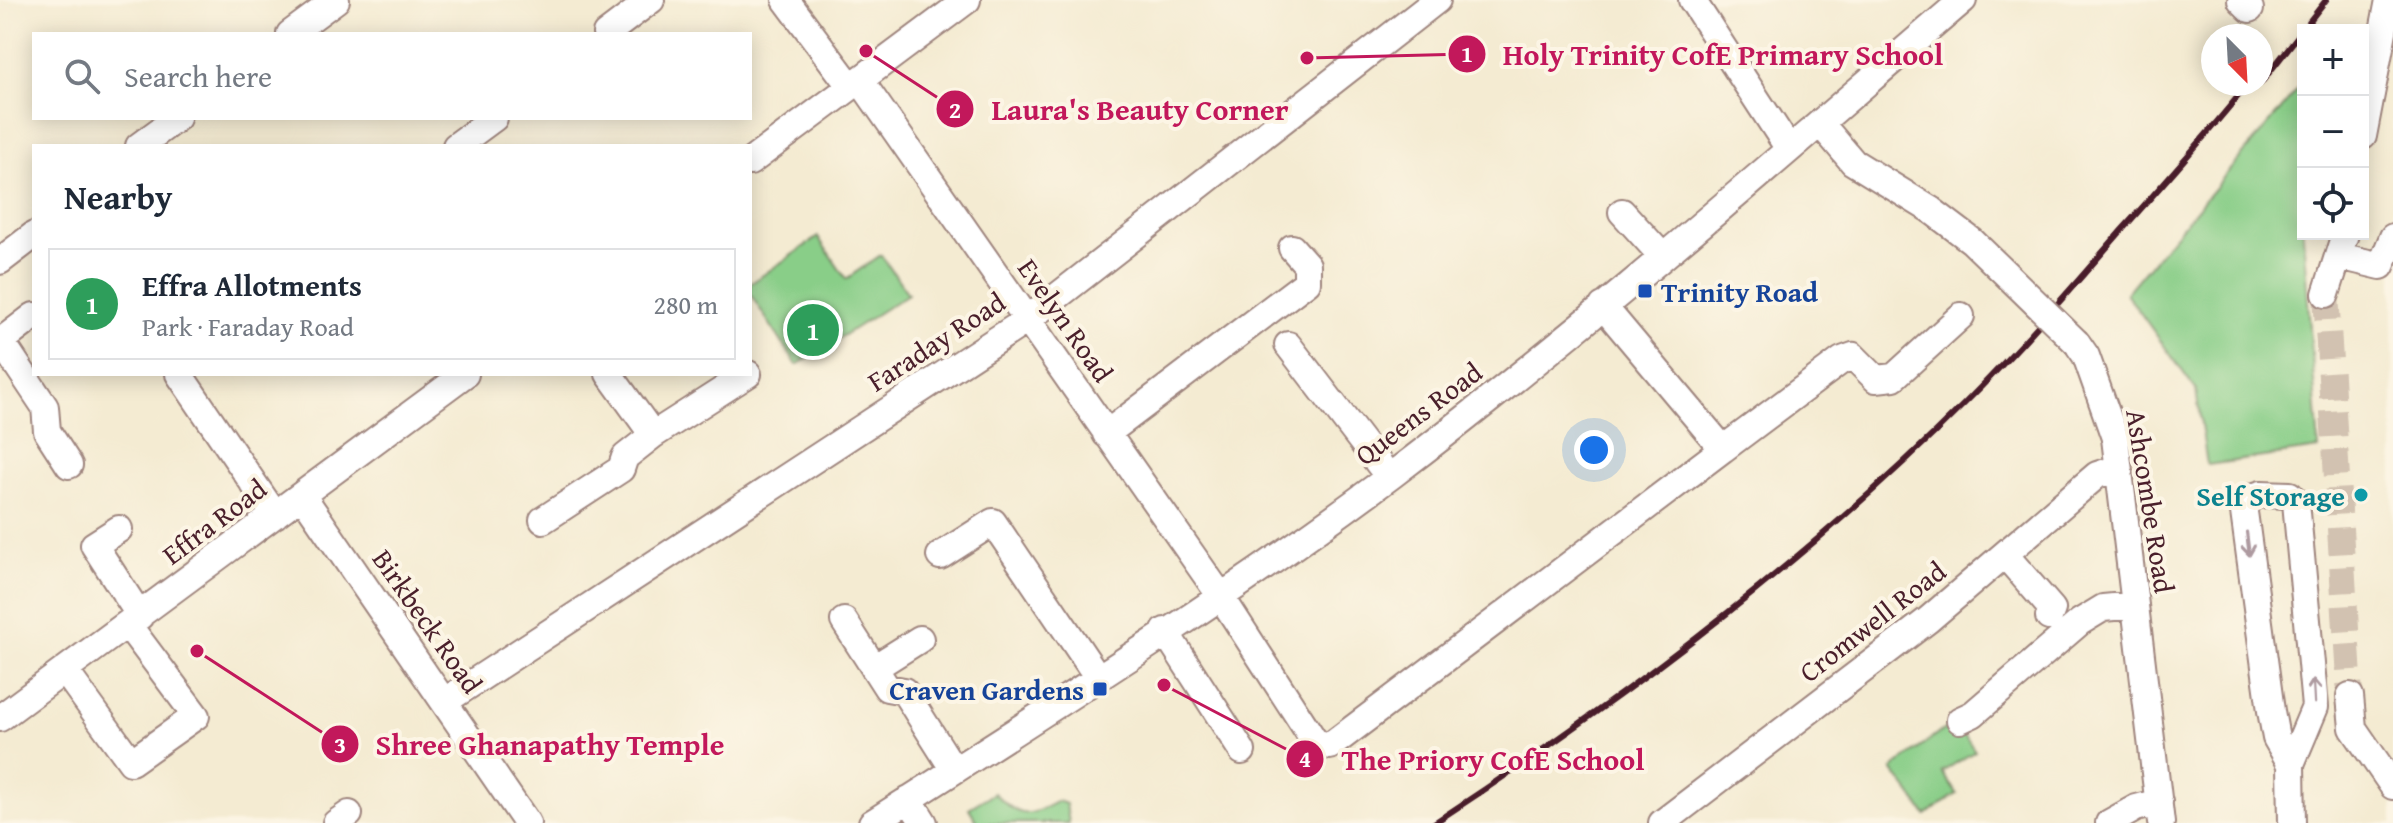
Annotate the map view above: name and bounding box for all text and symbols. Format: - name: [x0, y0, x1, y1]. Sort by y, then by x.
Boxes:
- north arrow: [2201, 24, 2273, 96]
- map controls: [2297, 24, 2369, 240]
- button: +: [2297, 24, 2369, 96]
- callout: Holy Trinity CofE Primary School: [1447, 27, 1960, 81]
- search box: [32, 32, 752, 120]
- text: Holy Trinity CofE Primary School: [1503, 32, 1943, 76]
- text: 1: [1461, 36, 1473, 71]
- icon: search: [60, 54, 104, 98]
- text: Search here: [124, 54, 272, 98]
- callout: Laura's Beauty Corner: [935, 82, 1304, 136]
- text: Laura's Beauty Corner: [991, 87, 1289, 131]
- text: 2: [949, 92, 961, 127]
- button: −: [2297, 96, 2369, 168]
- button: locate: [2297, 168, 2369, 240]
- text: Nearby: [64, 172, 173, 221]
- street label: Evelyn Road: [1008, 250, 1124, 390]
- text: Effra Allotments: [142, 263, 362, 307]
- place label: Trinity Road: [1661, 271, 1819, 312]
- street label: Faraday Road: [859, 281, 1013, 401]
- marker: Trinity Road: [1636, 282, 1654, 300]
- text: 1: [85, 285, 99, 324]
- text: 280 m: [653, 285, 718, 324]
- pin: 1: [787, 300, 839, 360]
- text: Park · Faraday Road: [142, 307, 354, 346]
- street label: Queens Road: [1346, 351, 1490, 475]
- street label: Ashcombe Road: [2116, 406, 2186, 596]
- your location: [1574, 430, 1614, 470]
- street label: Effra Road: [153, 468, 275, 574]
- place label: Self Storage: [2196, 475, 2345, 516]
- marker: Self Storage: [2352, 486, 2370, 504]
- one-way arrow: [2241, 531, 2256, 556]
- street label: Birkbeck Road: [363, 540, 493, 702]
- street label: Cromwell Road: [1790, 551, 1954, 691]
- place label: Craven Gardens: [889, 669, 1084, 710]
- one-way arrow: [2306, 678, 2321, 705]
- marker: Craven Gardens: [1091, 680, 1109, 698]
- callout: Shree Ghanapathy Temple: [320, 717, 740, 771]
- text: Shree Ghanapathy Temple: [376, 722, 724, 766]
- text: 3: [334, 727, 346, 762]
- callout: The Priory CofE School: [1285, 732, 1660, 786]
- text: The Priory CofE School: [1341, 737, 1645, 781]
- text: 4: [1299, 741, 1311, 776]

